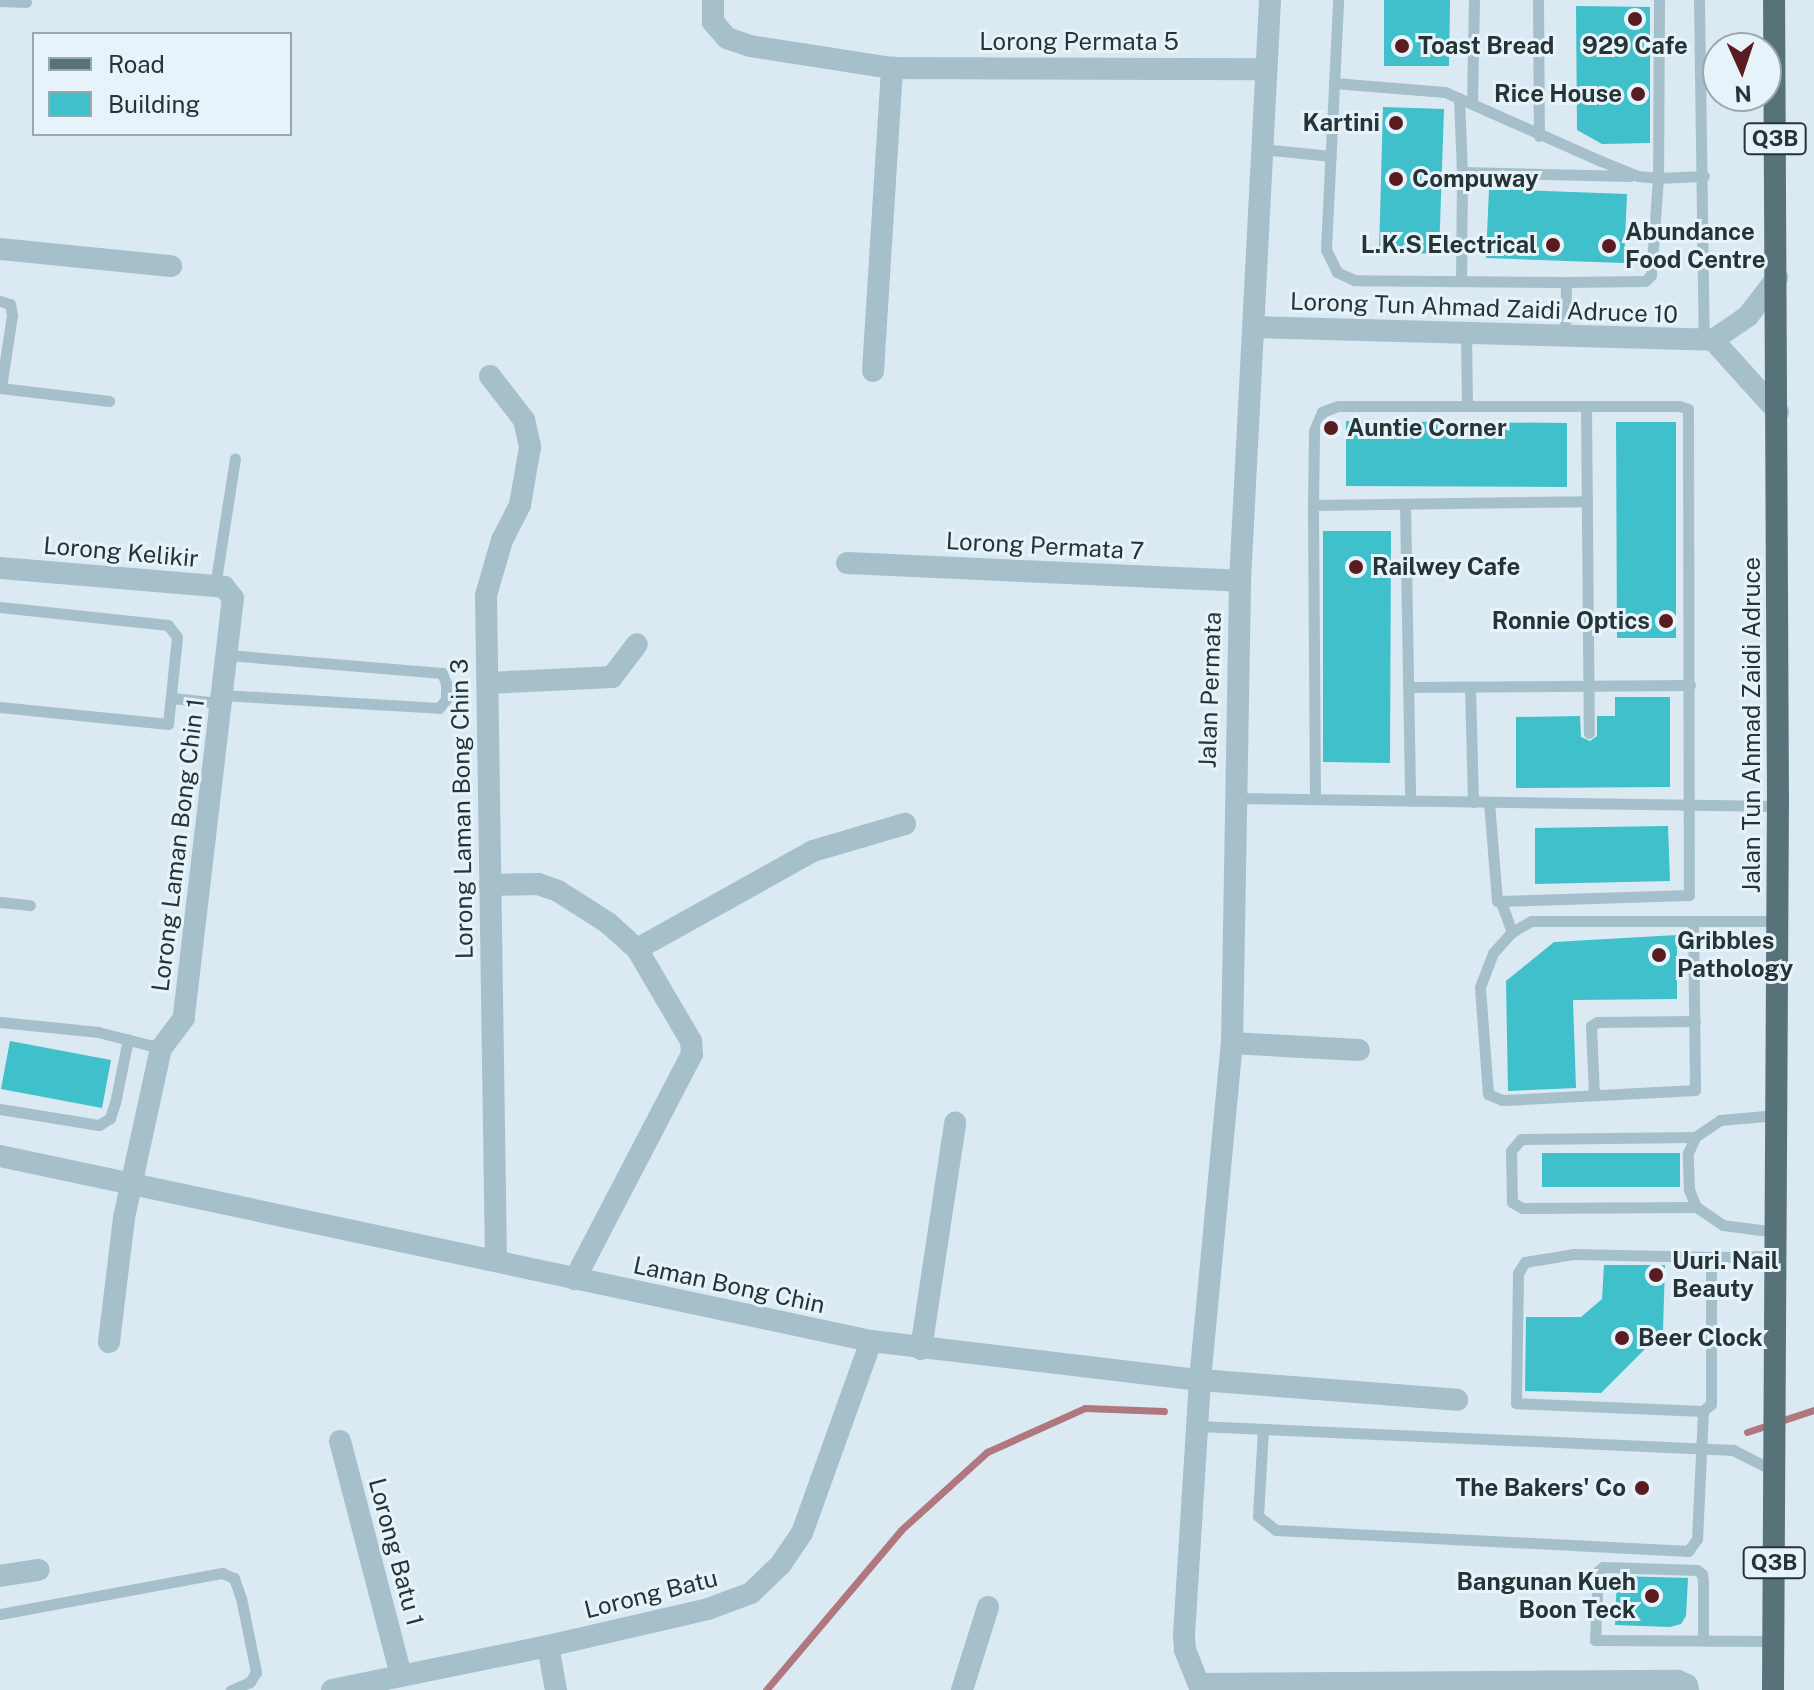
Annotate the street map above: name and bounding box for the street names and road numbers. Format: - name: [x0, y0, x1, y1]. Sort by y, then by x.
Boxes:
- street label: Lorong Permata 5: [979, 28, 1179, 56]
- road number: Q3B: [1743, 121, 1807, 157]
- street label: Lorong Tun Ahmad Zaidi Adruce 10: [1289, 287, 1679, 329]
- street label: Lorong Permata 7: [945, 526, 1145, 566]
- street label: Lorong Kelikir: [42, 531, 200, 573]
- street label: Jalan Tun Ahmad Zaidi Adruce: [1738, 557, 1766, 893]
- street label: Jalan Permata: [1193, 611, 1227, 769]
- street label: Lorong Laman Bong Chin 3: [445, 659, 479, 959]
- street label: Lorong Laman Bong Chin 1: [146, 697, 210, 993]
- street label: Laman Bong Chin: [631, 1251, 827, 1319]
- street label: Lorong Batu 1: [362, 1475, 430, 1629]
- road number: Q3B: [1742, 1545, 1806, 1581]
- street label: Lorong Batu: [581, 1564, 721, 1624]

